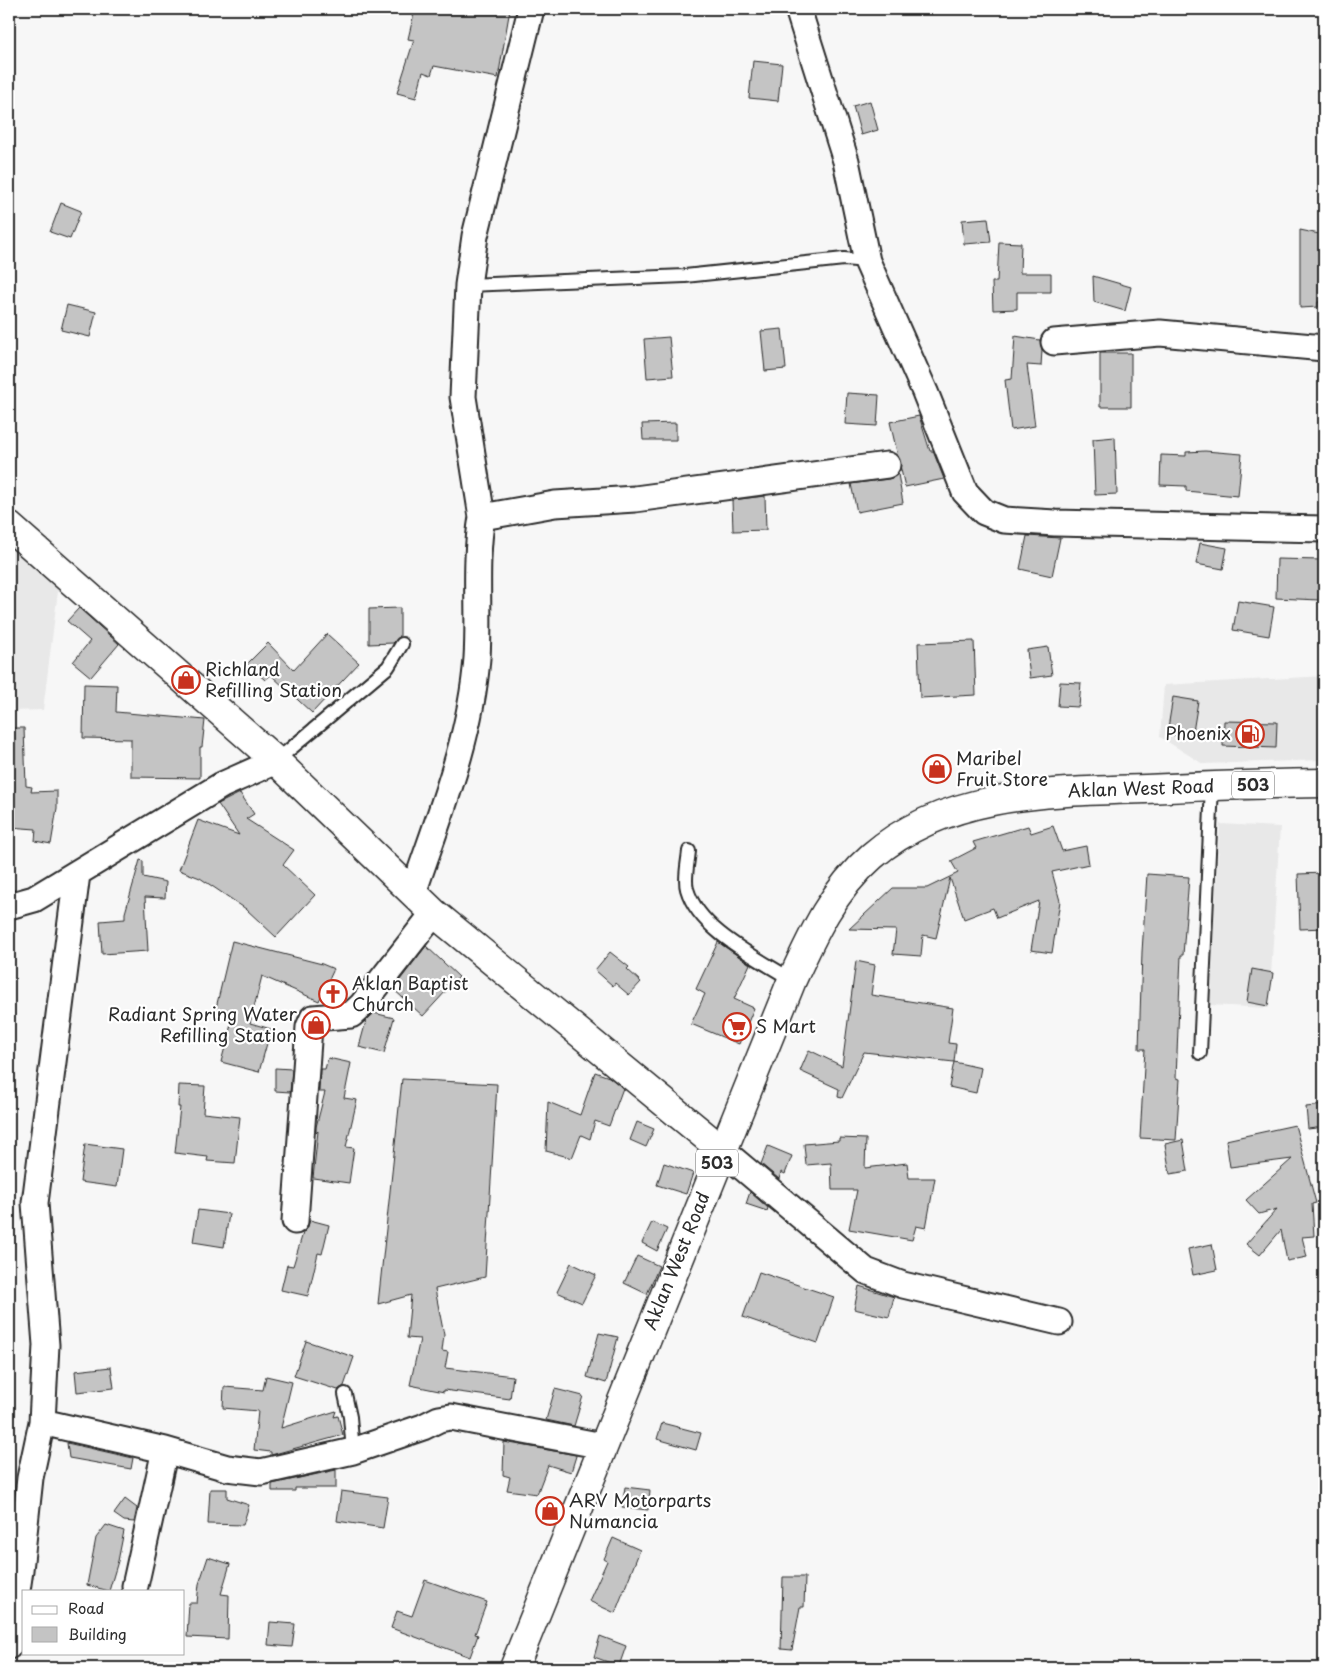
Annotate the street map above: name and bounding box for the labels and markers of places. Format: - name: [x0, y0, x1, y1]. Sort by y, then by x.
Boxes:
- place label: Richland Refilling Station: [205, 655, 342, 703]
- shop icon: Richland Refilling Station: [171, 665, 201, 695]
- place label: Phoenix: [1165, 719, 1231, 746]
- fuel station icon: Phoenix: [1235, 719, 1265, 749]
- place label: Maribel Fruit Store: [956, 744, 1048, 792]
- shop icon: Maribel Fruit Store: [922, 754, 952, 784]
- place label: Aklan Baptist Church: [352, 969, 469, 1017]
- church icon: Aklan Baptist Church: [318, 979, 348, 1009]
- place label: Radiant Spring Water Refilling Station: [108, 1000, 298, 1048]
- shop icon: Radiant Spring Water Refilling Station: [301, 1010, 331, 1040]
- supermarket icon: S Mart: [722, 1012, 752, 1042]
- place label: S Mart: [756, 1012, 816, 1039]
- place label: ARV Motorparts Numancia: [569, 1486, 711, 1534]
- shop icon: ARV Motorparts Numancia: [535, 1496, 565, 1526]

